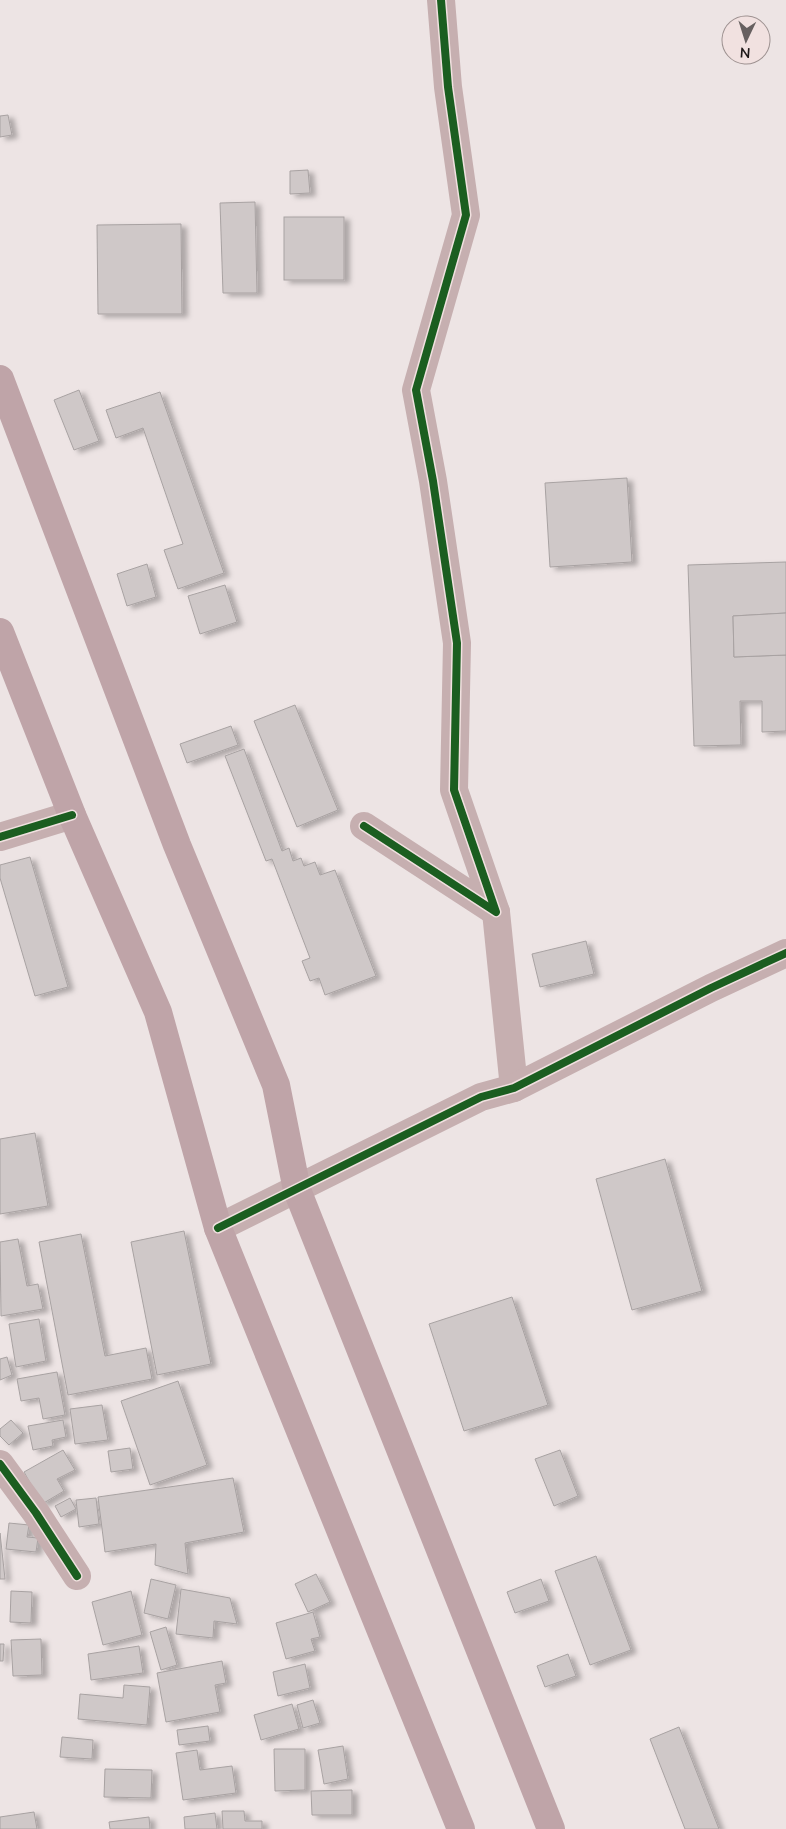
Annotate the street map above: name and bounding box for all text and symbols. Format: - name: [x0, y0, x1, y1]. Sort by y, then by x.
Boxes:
- north arrow: [721, 15, 771, 65]
- text: N: [739, 44, 751, 62]

